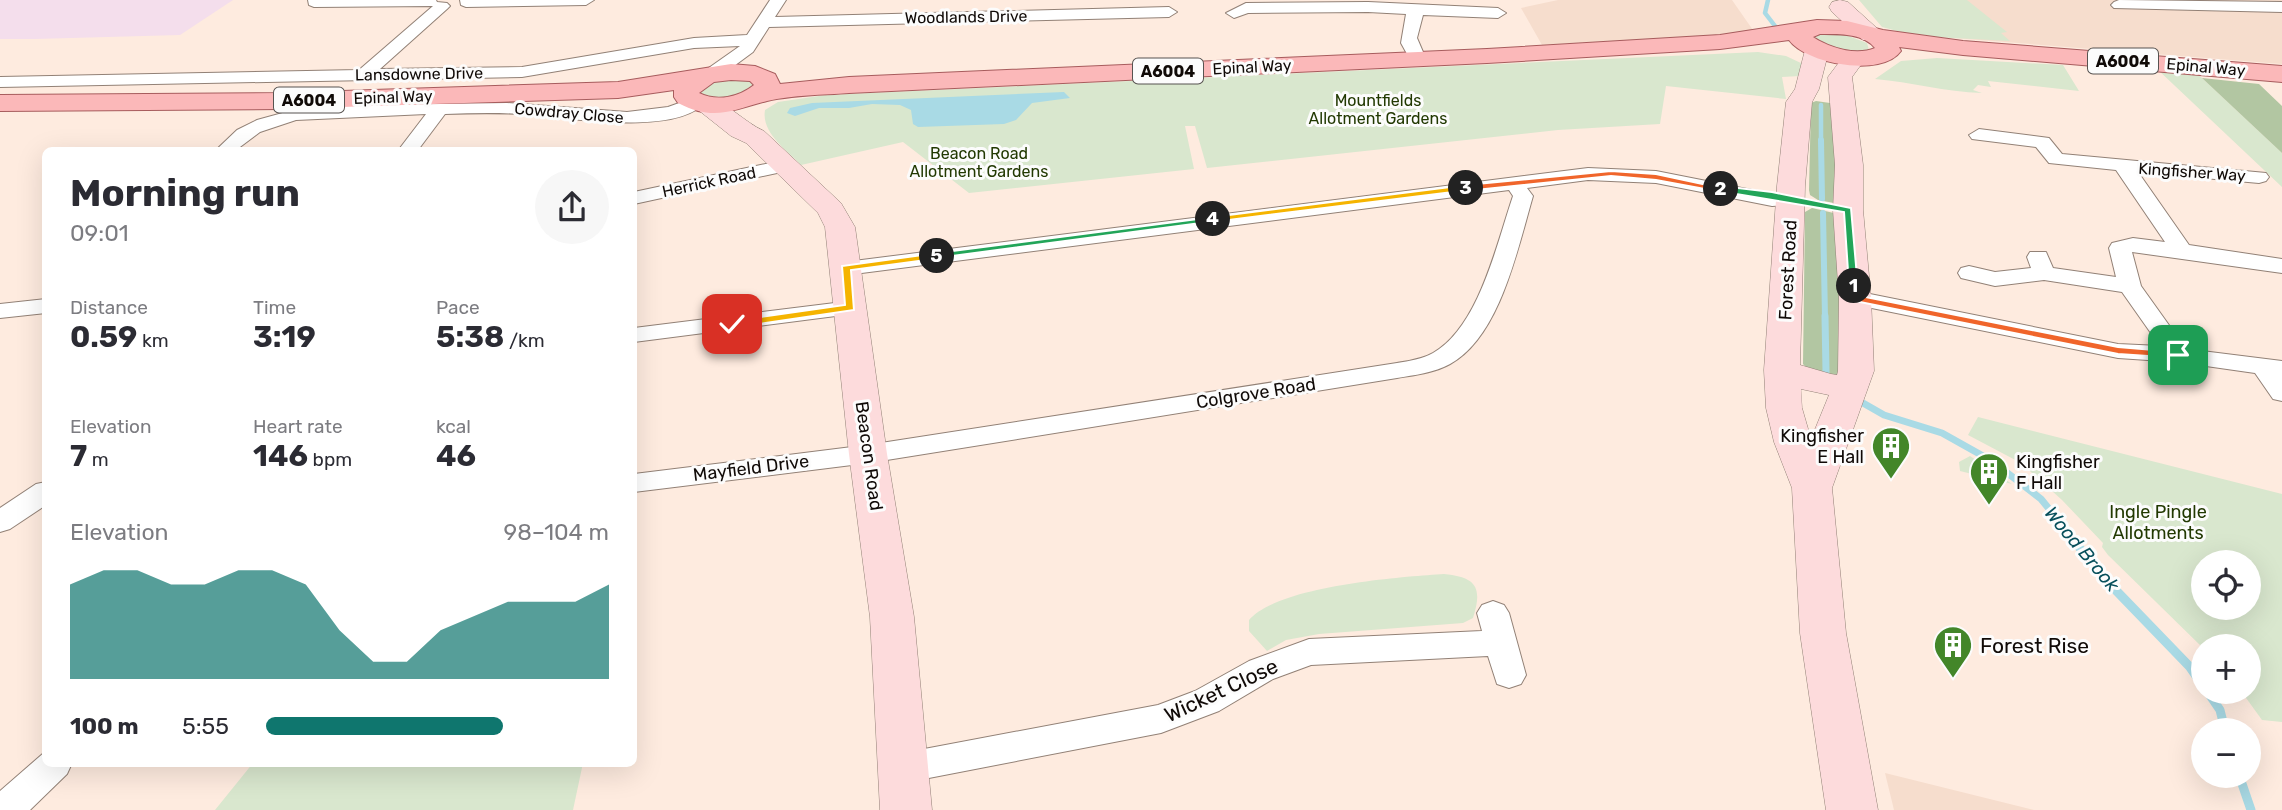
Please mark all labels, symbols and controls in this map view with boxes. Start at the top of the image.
street label: Woodlands Drive [904,6,1028,28]
road number: A6004 [2088,48,2158,74]
street label: Epinal Way [2166,54,2246,80]
street label: Epinal Way [1212,55,1292,79]
road number: A6004 [1133,58,1203,83]
street label: Lansdowne Drive [355,63,483,85]
street label: Epinal Way [353,86,433,108]
road number: A6004 [274,88,344,113]
park label: Mountfields Allotment Gardens [1309,91,1447,128]
street label: Cowdray Close [514,99,624,127]
park label: Beacon Road Allotment Gardens [910,144,1048,181]
street label: Kingfisher Way [2138,159,2247,185]
street label: Herrick Road [660,163,758,201]
text: Morning run [70,170,300,216]
button: share [535,170,609,244]
pin: 3 [1448,170,1484,206]
pin: 2 [1704,172,1738,206]
text: 3 [1459,176,1472,199]
text: 2 [1714,177,1727,200]
pin: 4 [1196,202,1230,236]
text: 4 [1206,207,1219,230]
text: 09:01 [70,219,129,247]
street label: Forest Road [1774,219,1802,321]
pin: 5 [920,238,954,274]
text: 5 [930,244,943,267]
pin: 1 [1836,268,1871,304]
text: 1 [1849,274,1858,297]
pin [702,294,762,354]
text: Distance [70,296,148,319]
text: Time [253,296,296,319]
text: Pace [436,296,480,319]
icon: check [713,305,751,343]
text: 0.59 [70,319,137,355]
text: 3:19 [253,319,316,355]
text: 5:38 [436,319,504,355]
pin [2148,325,2208,385]
text: km [137,329,169,352]
text: /km [504,329,545,352]
icon: arrive [2159,336,2197,374]
street label: Colgrove Road [1195,373,1317,413]
street label: Beacon Road [850,400,888,512]
text: Elevation [70,415,151,438]
text: Heart rate [253,415,343,438]
text: kcal [436,415,471,438]
place label: Kingfisher E Hall [1780,425,1864,468]
building icon: Kingfisher E Hall [1870,425,1912,480]
text: 7 [70,438,87,474]
text: 146 [253,438,308,474]
text: 46 [436,438,476,474]
text: m [87,448,109,471]
text: bpm [308,448,352,471]
street label: Mayfield Drive [692,450,810,486]
building icon: Kingfisher F Hall [1968,451,2010,506]
place label: Kingfisher F Hall [2016,451,2100,494]
park label: Ingle Pingle Allotments [2109,501,2207,544]
water label: Wood Brook [2040,502,2124,596]
text: Elevation [70,518,169,546]
text: 98–104 m [504,518,609,546]
map controls [2191,550,2261,788]
button: locate [2191,550,2261,620]
building icon: Forest Rise [1932,624,1974,679]
place label: Forest Rise [1980,633,2089,658]
button: + [2191,634,2261,704]
street label: Wicket Close [1160,653,1282,727]
text: 100 m [70,712,139,740]
text: 5:55 [182,712,229,740]
button: − [2191,718,2261,788]

